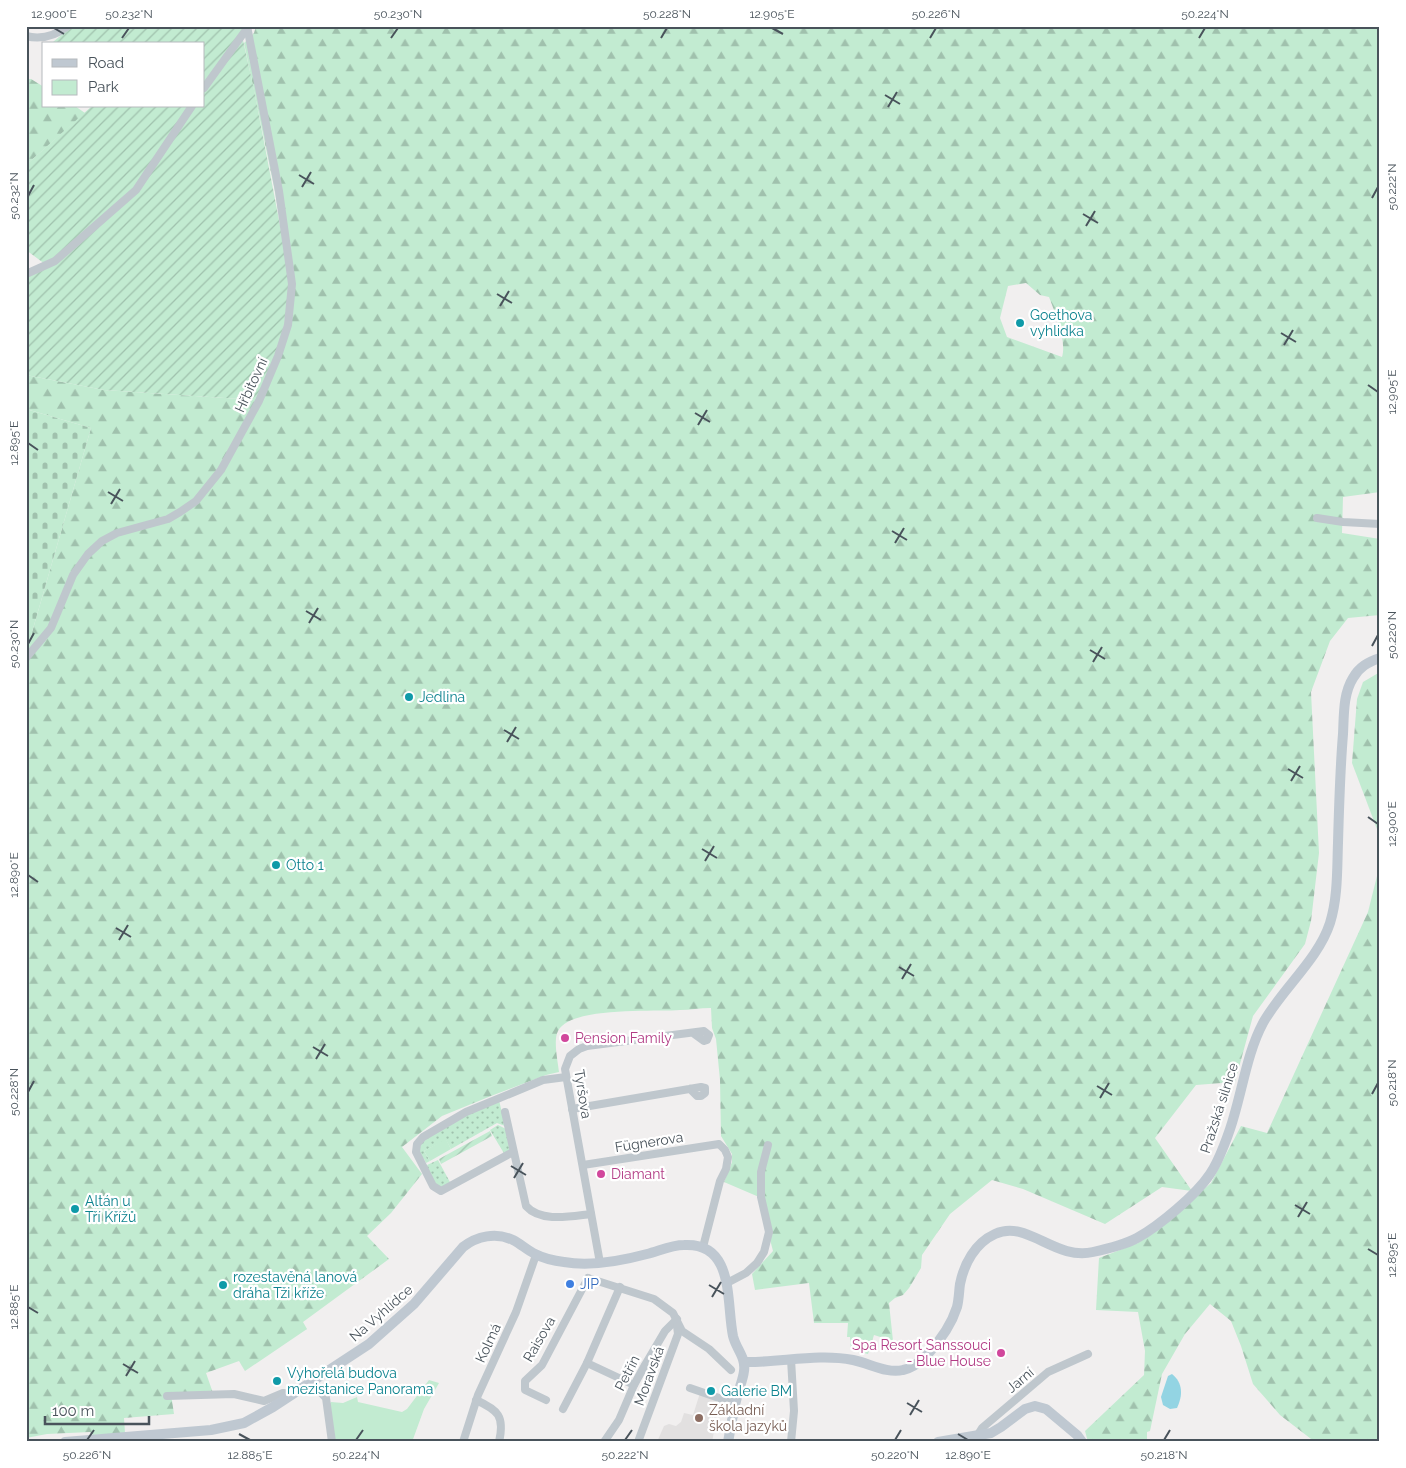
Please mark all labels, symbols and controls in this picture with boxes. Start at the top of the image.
text: 12.900°E [31,7,77,21]
text: 50.232°N [105,7,153,21]
text: 50.230°N [374,7,422,21]
text: 50.228°N [643,7,691,21]
text: 12.905°E [749,7,795,21]
text: 50.226°N [912,7,960,21]
text: 50.224°N [1181,7,1229,21]
legend [42,42,205,108]
text: Road [88,54,124,72]
text: Park [88,78,119,96]
text: 50.222°N [1385,163,1399,211]
text: 50.232°N [7,172,21,220]
place label: Goethova vyhlidka [1030,307,1092,339]
marker: Goethova vyhlidka [1014,317,1026,329]
street label: Hřbitovní [231,354,271,415]
text: 12.905°E [1385,369,1399,415]
text: 12.895°E [7,421,21,465]
text: 50.220°N [1385,611,1399,659]
text: 50.230°N [7,620,21,668]
place label: Jedlina [419,689,465,705]
marker: Jedlina [403,691,415,703]
text: 12.900°E [1385,801,1399,847]
text: 12.890°E [7,852,21,898]
place label: Otto 1 [286,857,324,873]
marker: Otto 1 [270,859,282,871]
place label: Pension Family [575,1030,672,1046]
marker: Pension Family [559,1032,571,1044]
text: 50.218°N [1385,1059,1399,1107]
street label: Pražská silnice [1197,1061,1241,1155]
text: 50.228°N [7,1068,21,1116]
street label: Tyršova [571,1068,595,1120]
street label: Fügnerova [614,1129,684,1155]
place label: Diamant [611,1166,665,1182]
marker: Diamant [595,1168,607,1180]
place label: Altán u Tří Křížů [85,1193,136,1225]
marker: Altán u Tří Křížů [69,1203,81,1215]
text: 12.895°E [1385,1233,1399,1277]
place label: rozestavěná lanová dráha Tži kříže [233,1269,357,1301]
place label: JIP [580,1276,599,1292]
marker: JIP [564,1278,576,1290]
marker: rozestavěná lanová dráha Tži kříže [217,1279,229,1291]
street label: Na Vyhlídce [346,1281,416,1345]
text: 12.885°E [7,1285,21,1329]
street label: Raisova [520,1314,558,1364]
street label: Kolmá [472,1321,504,1365]
place label: Spa Resort Sanssouci - Blue House [852,1337,991,1369]
street label: Moravská [631,1344,667,1408]
marker: Spa Resort Sanssouci - Blue House [995,1347,1007,1359]
street label: Petřín [611,1353,643,1393]
street label: Jarní [1003,1364,1038,1396]
place label: Vyhořelá budova mezistanice Panorama [287,1365,433,1397]
marker: Vyhořelá budova mezistanice Panorama [271,1375,283,1387]
place label: Galerie BM [721,1383,792,1399]
marker: Galerie BM [705,1385,717,1397]
scale bar [45,1393,149,1425]
text: 100 m [52,1402,94,1420]
place label: Základní škola jazyků [709,1402,787,1434]
marker: Základní škola jazyků [693,1412,705,1424]
text: 50.226°N [63,1448,111,1462]
text: 12.885°E [228,1448,272,1462]
text: 50.224°N [332,1448,380,1462]
text: 50.222°N [601,1448,649,1462]
text: 50.220°N [871,1448,919,1462]
text: 12.890°E [945,1448,991,1462]
text: 50.218°N [1140,1448,1188,1462]

